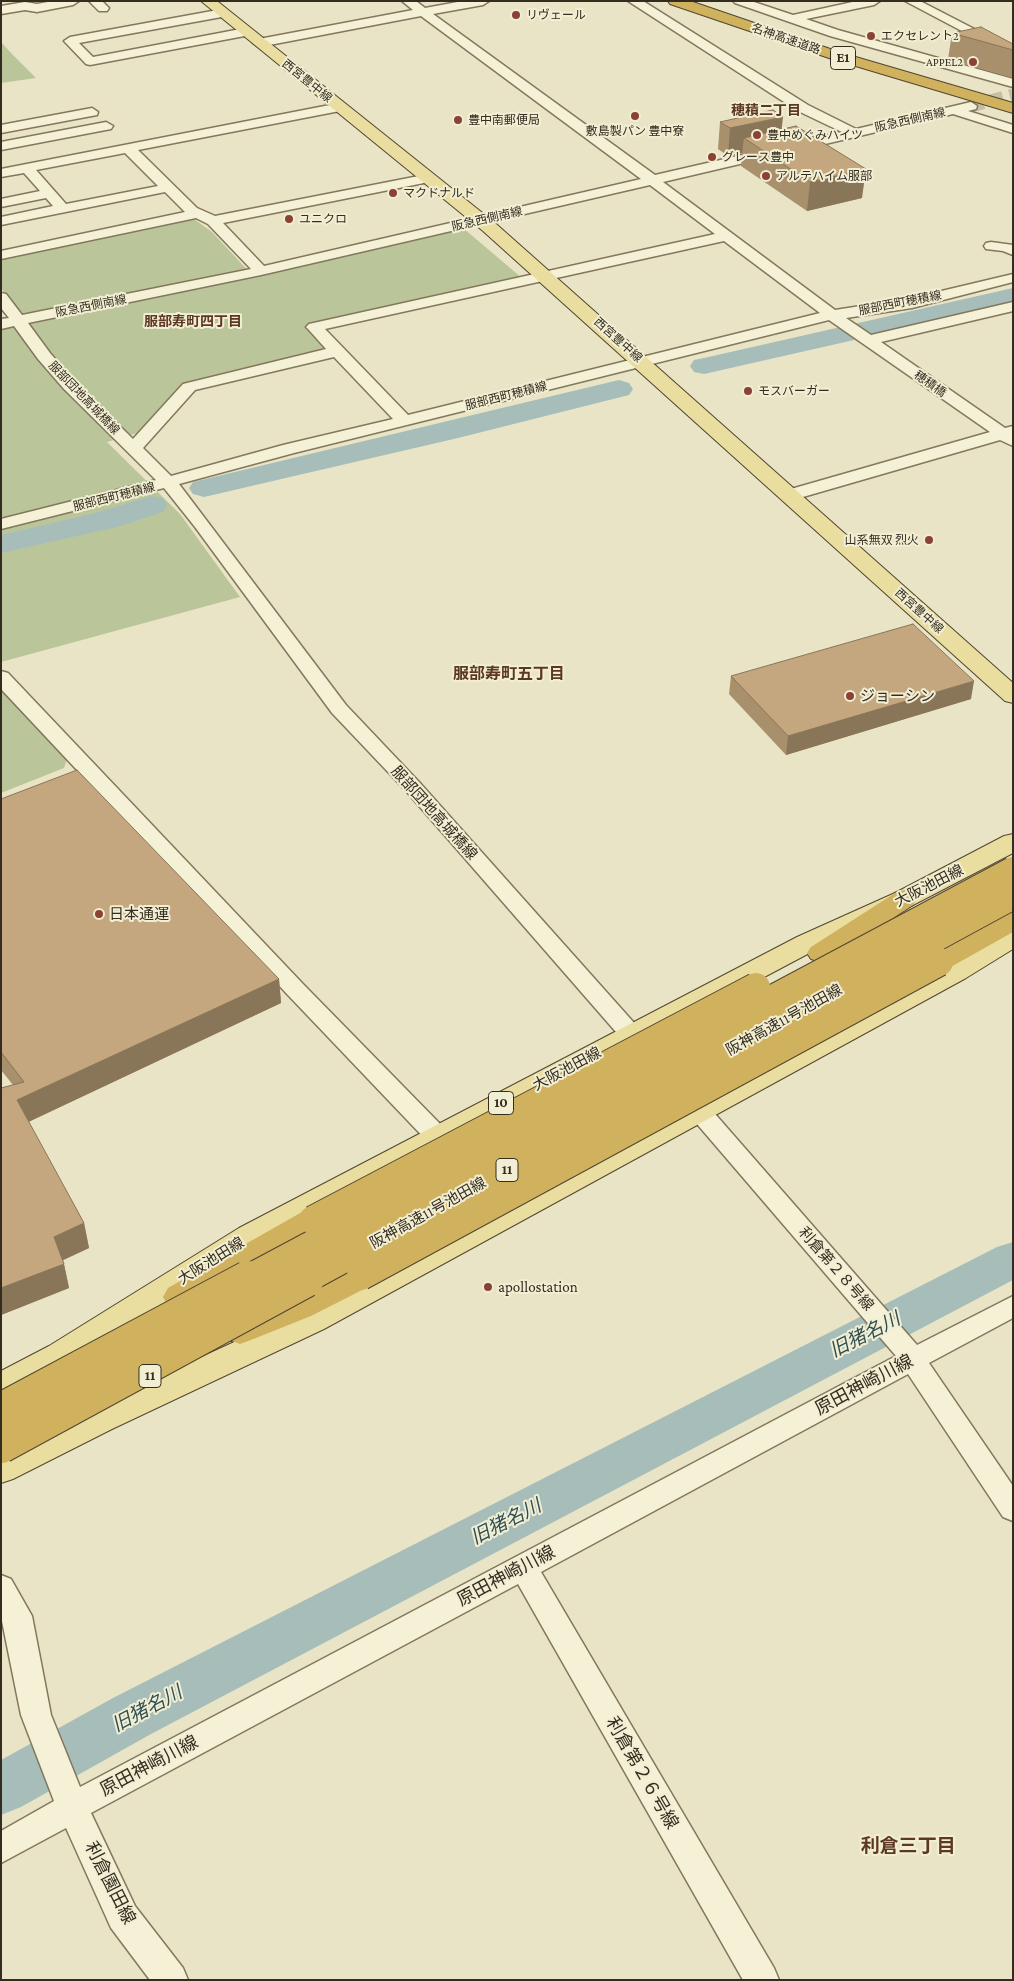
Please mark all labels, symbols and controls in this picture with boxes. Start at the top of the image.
place label: リヴェール [526,8,586,22]
marker: リヴェール [510,9,522,21]
street label: 名神高速道路 [750,20,822,58]
place label: エクセレント2 [881,29,959,43]
marker: エクセレント2 [865,30,877,42]
road number: E1 [830,46,856,70]
place label: APPEL2 [926,55,963,69]
marker: APPEL2 [967,56,979,68]
street label: 西宮豊中線 [279,57,335,105]
district label: 穂積二丁目 [731,103,801,119]
street label: 阪急西側南線 [873,105,947,135]
marker: 敷島製パン 豊中寮 [629,110,641,122]
place label: 豊中南郵便局 [468,113,540,127]
marker: 豊中南郵便局 [452,114,464,126]
place label: 敷島製パン 豊中寮 [586,124,684,138]
place label: 豊中めぐみハイツ [767,128,863,142]
marker: 豊中めぐみハイツ [751,129,763,141]
place label: グレース豊中 [722,150,794,164]
marker: グレース豊中 [706,151,718,163]
place label: アルテハイム服部 [776,169,872,183]
marker: アルテハイム服部 [760,170,772,182]
place label: マクドナルド [403,186,475,200]
marker: マクドナルド [387,187,399,199]
street label: 阪急西側南線 [450,204,524,234]
place label: ユニクロ [299,212,347,226]
marker: ユニクロ [283,213,295,225]
street label: 服部西町穂積線 [857,288,943,318]
street label: 阪急西側南線 [54,292,128,320]
district label: 服部寿町四丁目 [144,314,242,330]
street label: 西宮豊中線 [591,315,645,365]
street label: 服部団地高城橋線 [45,358,123,438]
street label: 穂積橋 [911,368,949,400]
street label: 服部西町穂積線 [464,379,548,413]
place label: モスバーガー [758,384,830,398]
marker: モスバーガー [742,385,754,397]
street label: 服部西町穂積線 [72,480,156,514]
place label: 山系無双 烈火 [845,533,919,547]
marker: 山系無双 烈火 [923,534,935,546]
street label: 西宮豊中線 [892,586,946,636]
district label: 服部寿町五丁目 [453,664,565,684]
place label: ジョーシン [860,687,935,705]
marker: ジョーシン [844,690,856,702]
street label: 服部団地高城橋線 [387,762,481,864]
street label: 大阪池田線 [892,861,966,911]
place label: 日本通運 [109,905,169,923]
marker: 日本通運 [93,908,105,920]
street label: 阪神高速11号池田線 [723,981,845,1059]
street label: 大阪池田線 [530,1043,604,1095]
road number: 10 [488,1092,514,1114]
road number: 11 [496,1158,518,1182]
street label: 阪神高速11号池田線 [367,1174,489,1252]
street label: 利倉第２８号線 [795,1223,877,1315]
street label: 大阪池田線 [174,1233,248,1289]
place label: apollostation [498,1278,578,1296]
marker: apollostation [482,1281,494,1293]
water label: 旧猪名川 [826,1308,904,1362]
street label: 原田神崎川線 [811,1350,917,1420]
road number: 11 [139,1364,161,1388]
water label: 旧猪名川 [467,1495,545,1549]
street label: 原田神崎川線 [453,1541,559,1611]
water label: 旧猪名川 [108,1681,186,1737]
street label: 利倉第２６号線 [601,1713,683,1833]
street label: 原田神崎川線 [96,1731,202,1801]
district label: 利倉三丁目 [861,1835,955,1857]
street label: 利倉園田線 [80,1838,140,1928]

